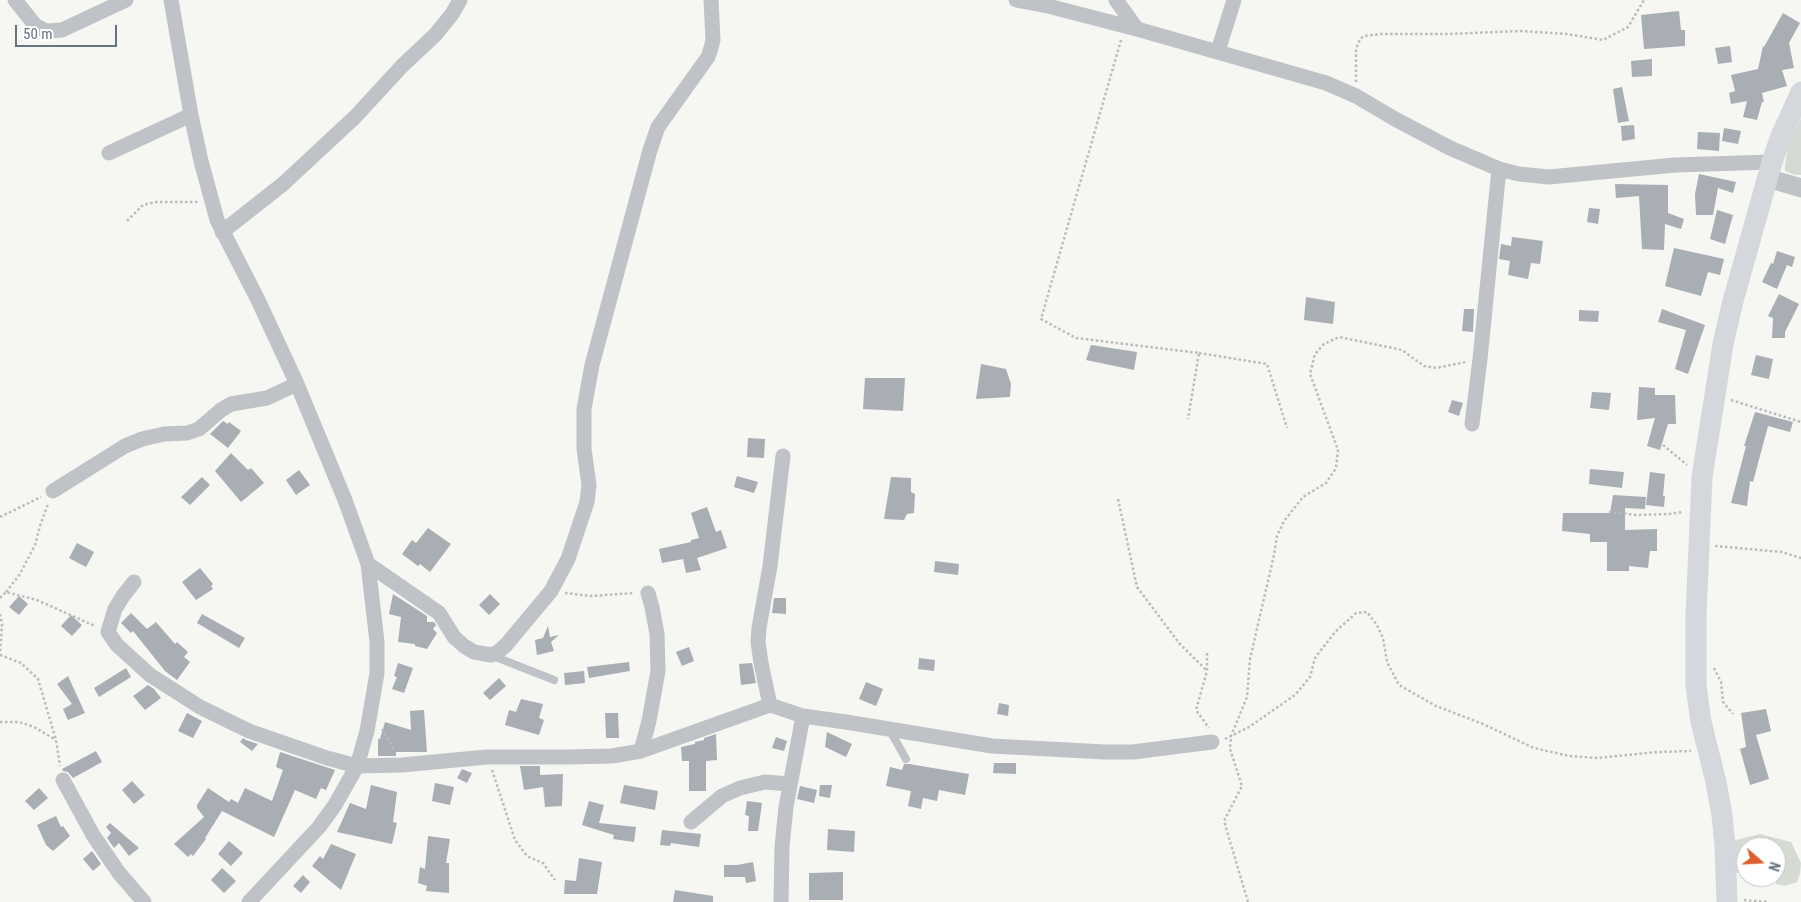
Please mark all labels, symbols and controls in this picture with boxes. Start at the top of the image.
scale bar [18,15,120,47]
text: 50 m [23,25,53,43]
north arrow [1736,837,1786,887]
text: N [1765,860,1783,873]

